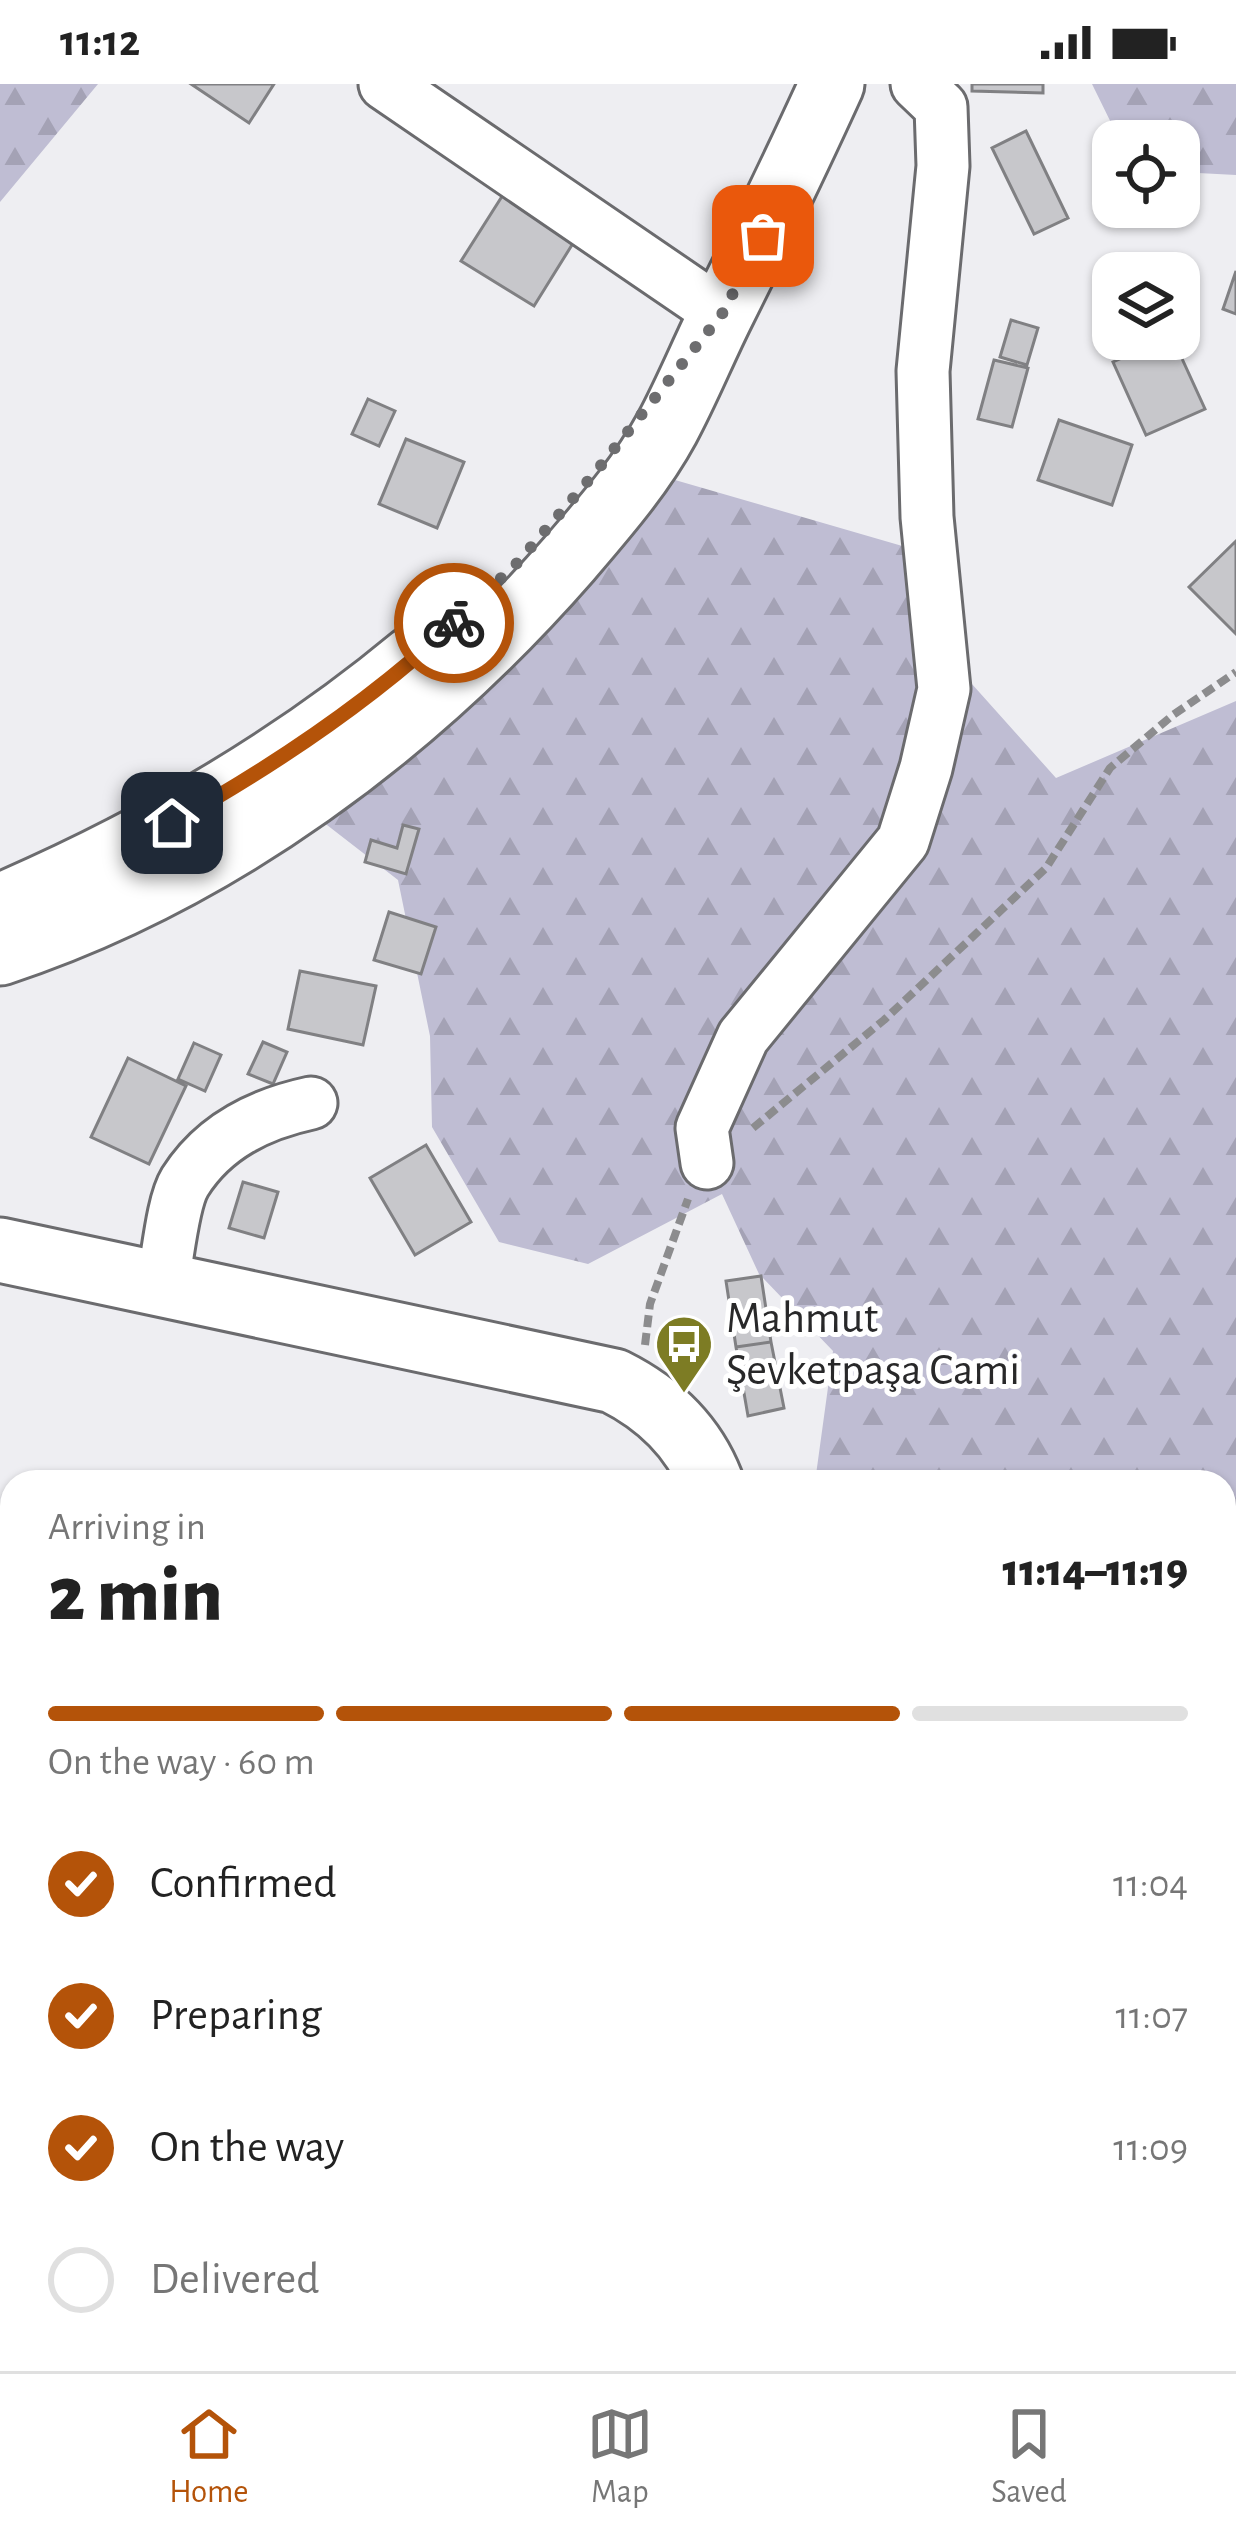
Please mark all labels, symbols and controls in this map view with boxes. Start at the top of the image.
text: 11:12 [60,19,140,64]
map controls [1092,120,1200,360]
button: locate [1092,120,1200,228]
pin [712,185,814,287]
icon: bag [730,203,796,269]
button: layers [1092,252,1200,360]
courier [394,563,514,683]
icon: bike [421,590,487,656]
pin [121,772,223,874]
icon: home [139,790,205,856]
place label: Mahmut Şevketpaşa Cami [726,1296,1020,1393]
bus stop icon: Mahmut Şevketpaşa Cami [653,1313,715,1395]
text: Arriving in [48,1508,206,1547]
text: 11:14–11:19 [1003,1549,1188,1594]
text: 2 min [48,1557,223,1635]
text: On the way · 60 m [48,1743,315,1782]
icon: check [48,1851,114,1917]
text: Confirmed [150,1861,336,1906]
text: 11:04 [1113,1865,1188,1904]
icon: check [48,1983,114,2049]
text: Preparing [150,1993,322,2038]
text: 11:07 [1115,1997,1188,2036]
icon: check [48,2115,114,2181]
text: On the way [150,2125,344,2170]
text: 11:09 [1113,2129,1188,2168]
text: Delivered [150,2257,319,2302]
tab: Home [169,2401,249,2513]
tab: Map [587,2401,653,2513]
tab: Saved [991,2401,1067,2513]

